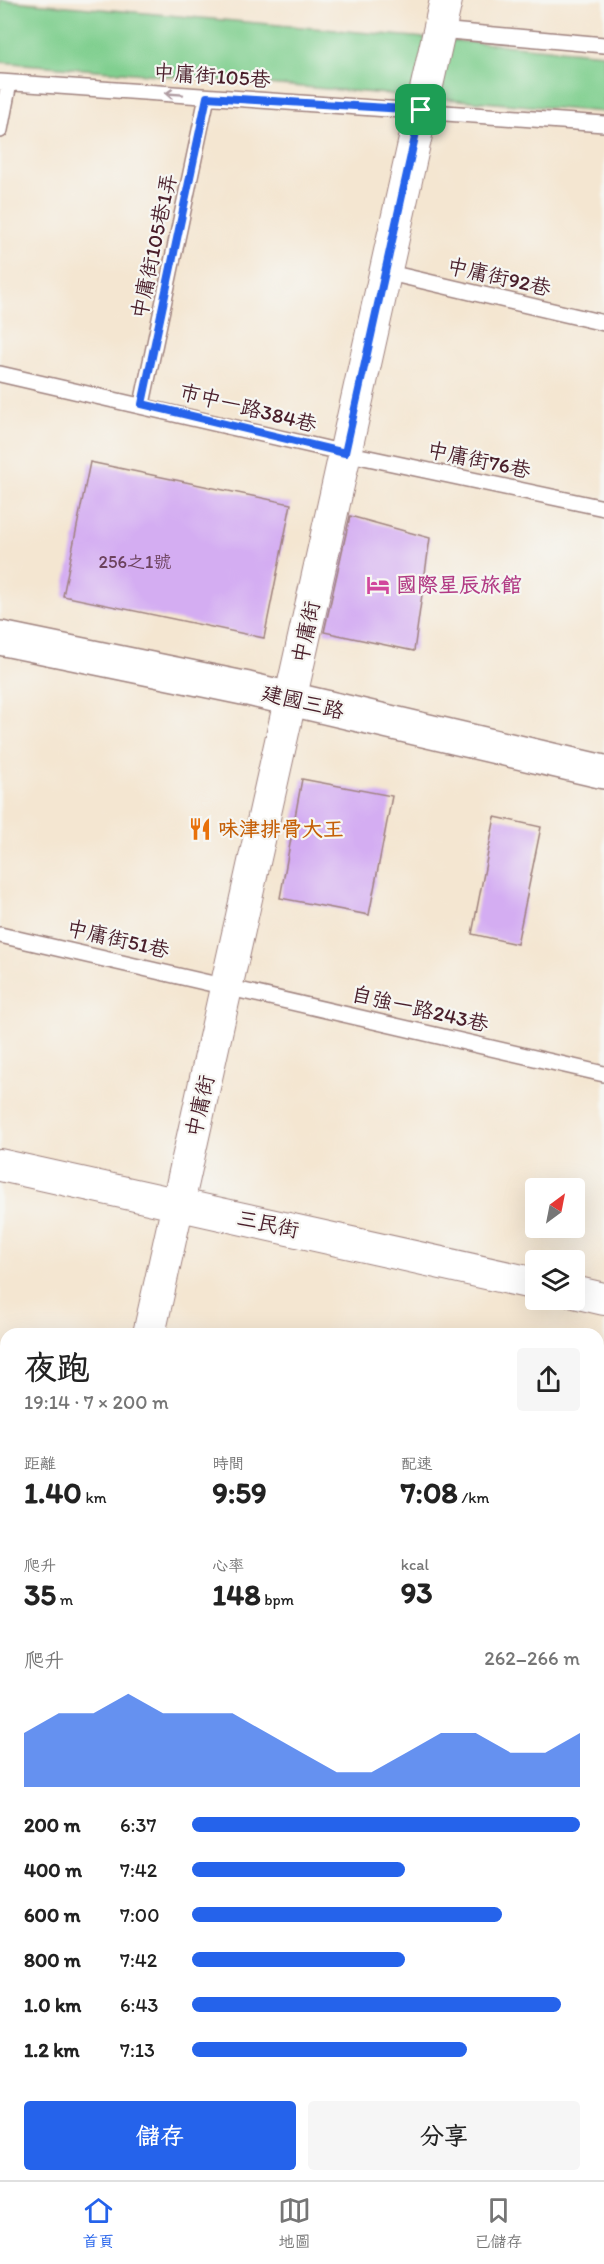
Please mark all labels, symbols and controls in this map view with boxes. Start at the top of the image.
street label: 中庸街105巷 [152,59,272,92]
pin [395,84,446,135]
one-way arrow [165,89,185,100]
icon: arrive [404,93,437,126]
street label: 中庸街105巷1弄 [126,171,181,321]
street label: 中庸街92巷 [445,252,554,301]
street label: 市中一路384巷 [177,378,319,437]
street label: 中庸街76巷 [425,436,533,483]
house number: 256之1號 [99,551,171,573]
hotel icon: 國際星辰旅館 [365,572,391,598]
place label: 國際星辰旅館 [396,572,522,597]
street label: 中庸街 [287,598,324,665]
street label: 建國三路 [259,679,347,724]
restaurant icon: 味津排骨大王 [187,816,213,842]
place label: 味津排骨大王 [218,816,344,841]
street label: 中庸街51巷 [64,915,172,962]
street label: 自強一路243巷 [349,981,491,1036]
street label: 中庸街 [180,1072,219,1139]
north arrow [525,1178,585,1238]
map controls [525,1178,585,1310]
street label: 三民街 [235,1205,302,1242]
button: layers [525,1250,585,1310]
text: 夜跑 [24,1348,90,1387]
button: share [517,1348,580,1411]
text: 19:14 · 7 × 200 m [24,1390,169,1414]
text: 距離 [24,1454,56,1473]
text: 時間 [212,1454,244,1473]
text: 配速 [401,1454,433,1473]
text: 1.40 [24,1474,82,1511]
text: 9:59 [212,1474,267,1511]
text: 7:08 [401,1474,458,1511]
text: km [82,1488,107,1507]
text: /km [458,1488,489,1507]
text: kcal [401,1555,429,1574]
text: 爬升 [24,1556,56,1575]
text: 心率 [212,1556,244,1575]
text: 93 [401,1574,433,1611]
text: 35 [24,1576,56,1613]
text: 148 [212,1576,261,1613]
text: m [56,1590,73,1609]
text: bpm [261,1590,294,1609]
text: 262–266 m [484,1646,580,1670]
text: 爬升 [24,1648,64,1672]
text: 200 m [24,1813,80,1837]
text: 6:37 [120,1813,156,1837]
text: 400 m [24,1858,82,1882]
text: 7:42 [120,1858,157,1882]
text: 600 m [24,1903,81,1927]
text: 7:00 [120,1903,159,1927]
text: 800 m [24,1948,81,1972]
text: 7:42 [120,1948,157,1972]
text: 1.0 km [24,1993,81,2017]
text: 6:43 [120,1993,158,2017]
text: 1.2 km [24,2038,80,2062]
text: 7:13 [120,2038,155,2062]
button: 儲存 [24,2101,296,2170]
button: 分享 [308,2101,580,2170]
tab: 首頁 [82,2194,115,2252]
tab: 地圖 [278,2194,311,2252]
tab: 已儲存 [474,2194,522,2252]

